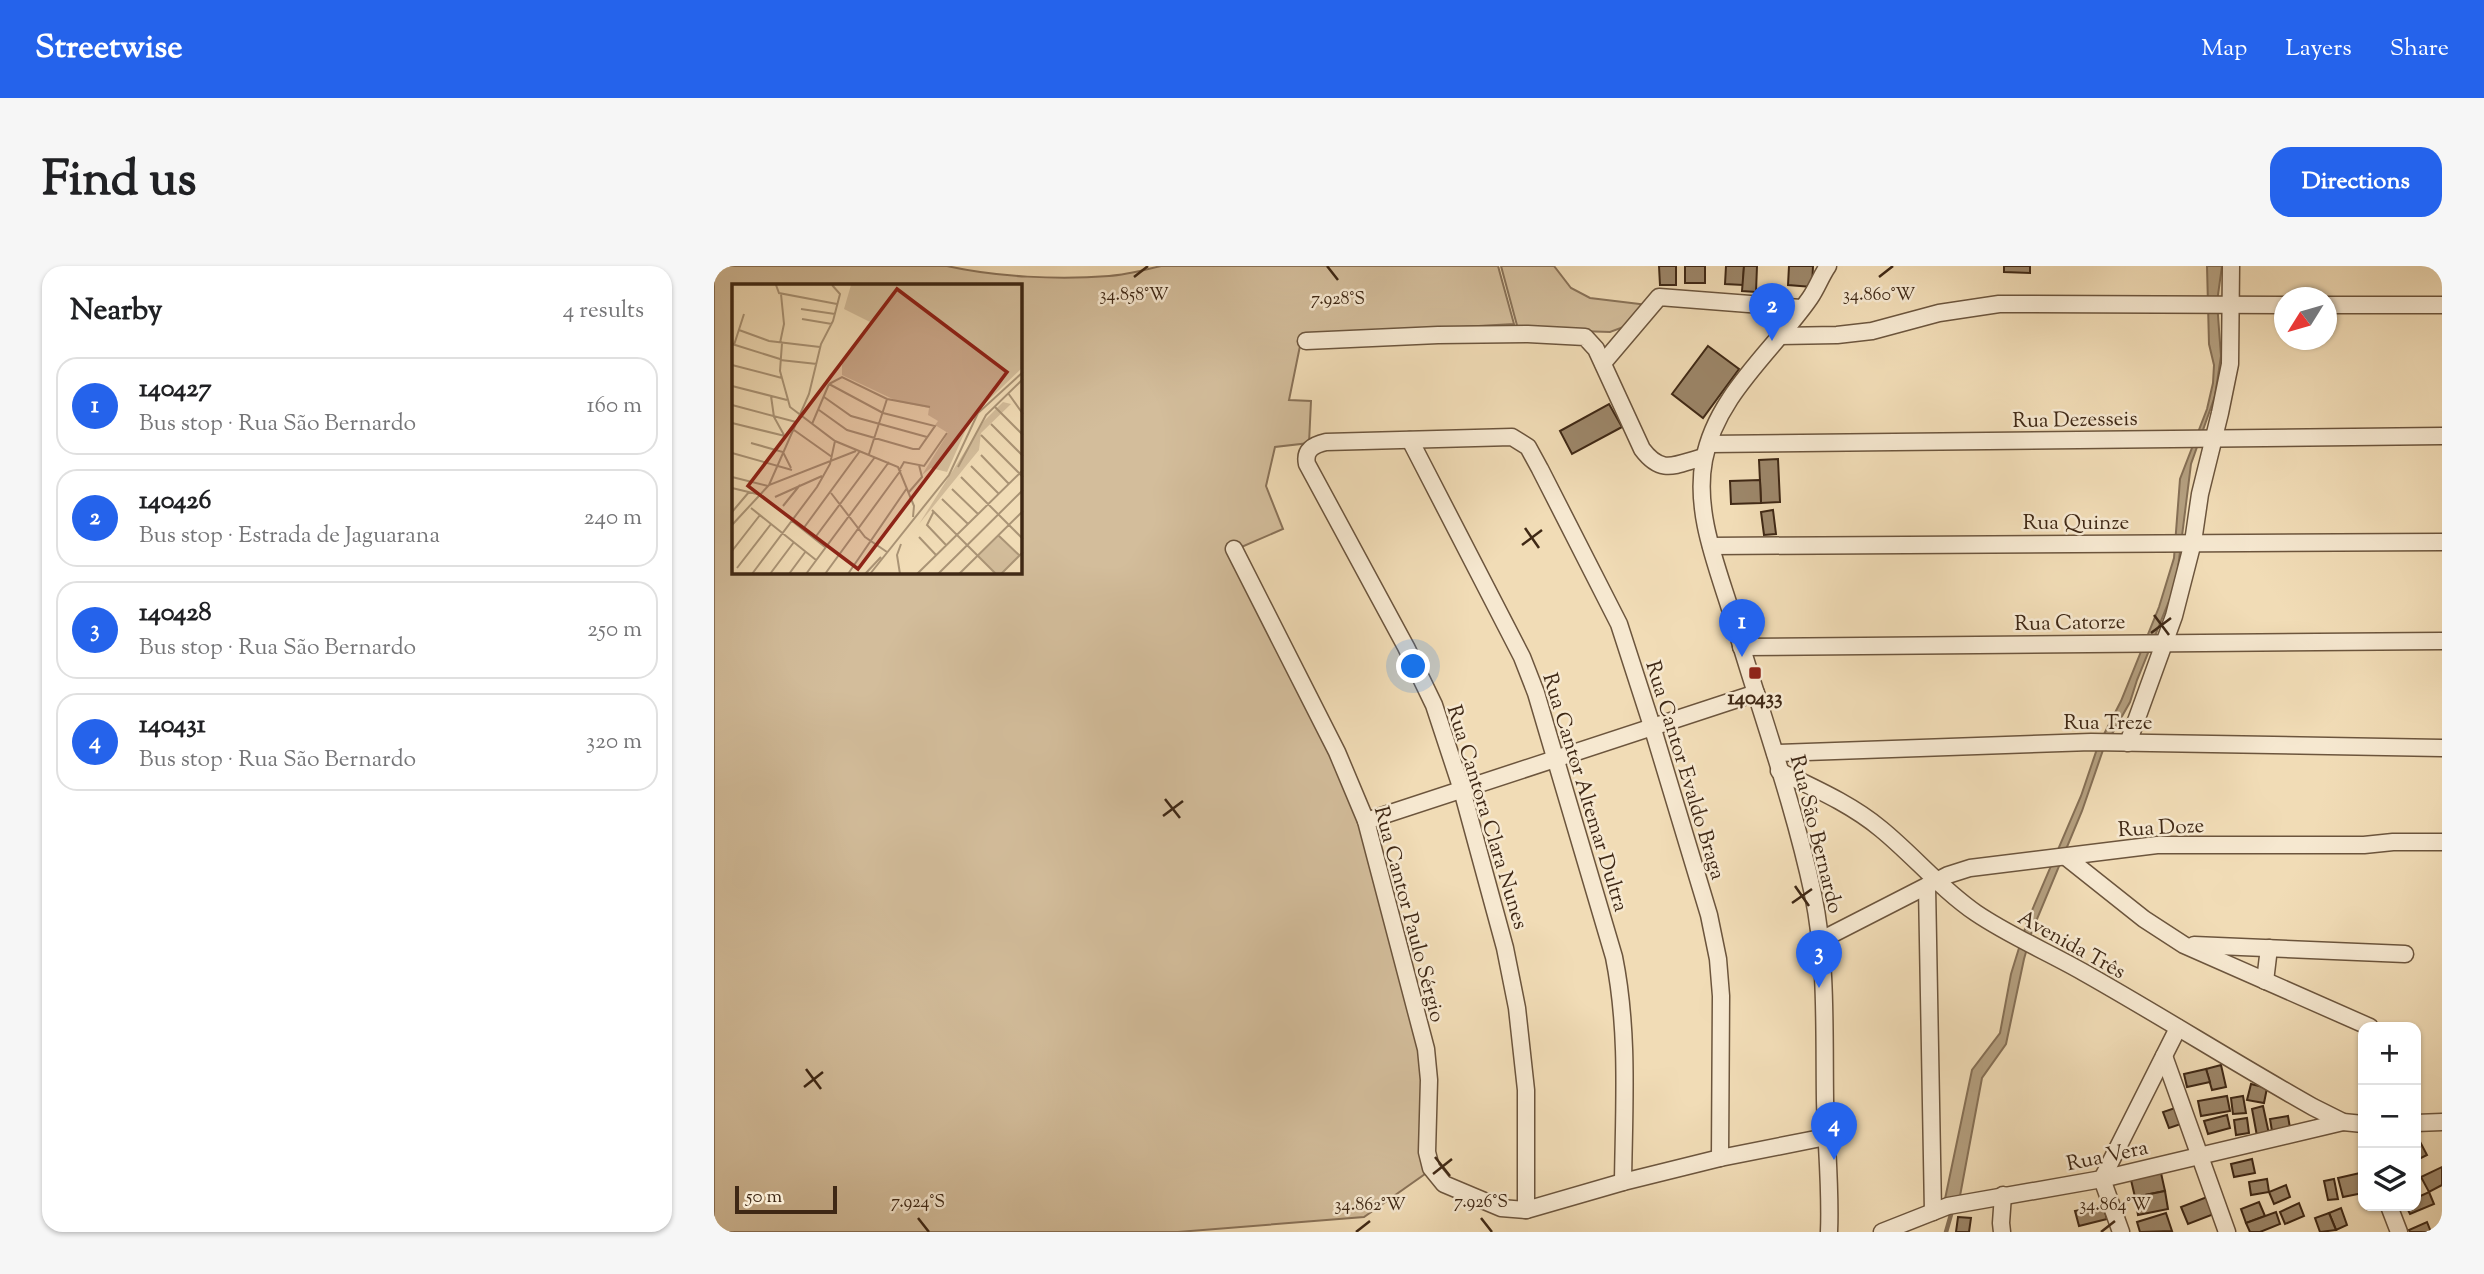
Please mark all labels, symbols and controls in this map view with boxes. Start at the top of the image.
text: Streetwise [35,25,183,73]
text: Map [2201,32,2247,66]
text: Layers [2285,32,2352,66]
text: Share [2390,32,2449,66]
text: Find us [42,147,196,217]
button: Directions [2270,147,2442,217]
text: 34.858°W [1099,283,1169,309]
pin: 2 [1749,283,1795,341]
text: 34.860°W [1843,283,1915,309]
inset map [732,284,1022,574]
text: 7.928°S [1311,287,1365,313]
north arrow [2274,287,2337,350]
text: Nearby [70,290,162,333]
text: 4 results [563,295,644,328]
text: 140427 [139,371,212,408]
text: 1 [91,390,99,423]
text: 160 m [587,390,642,423]
street label: Rua Dezesseis [2012,405,2138,437]
text: Bus stop · Rua São Bernardo [139,408,416,441]
text: 140426 [139,483,211,520]
text: 2 [90,502,100,535]
text: 240 m [584,502,642,535]
street label: Rua Quinze [2023,509,2129,539]
text: Bus stop · Estrada de Jaguarana [139,520,440,553]
text: 140428 [139,595,211,632]
pin: 1 [1719,599,1765,657]
street label: Rua Catorze [2014,608,2126,640]
text: 3 [90,614,100,647]
text: 250 m [587,614,642,647]
text: Bus stop · Rua São Bernardo [139,632,416,665]
your location [1396,649,1430,683]
street label: Rua Cantor Evaldo Braga [1637,658,1732,884]
marker: 140433 [1747,665,1763,681]
street label: Rua Cantor Altemar Dultra [1533,670,1635,916]
place label: 140433 [1727,684,1783,714]
street label: Rua Cantora Clara Nunes [1438,702,1535,933]
text: 140431 [139,707,206,744]
street label: Rua Treze [2063,709,2153,739]
text: 4 [89,726,101,759]
text: 320 m [586,726,642,759]
text: Bus stop · Rua São Bernardo [139,744,416,777]
street label: Rua São Bernardo [1781,752,1849,917]
street label: Rua Cantor Paulo Sérgio [1365,803,1451,1026]
street label: Rua Doze [2117,812,2205,846]
street label: Avenida Três [2012,904,2130,988]
pin: 3 [1796,930,1842,988]
map controls [2358,1022,2421,1211]
button: + [2358,1022,2421,1085]
button: − [2358,1085,2421,1148]
pin: 4 [1811,1102,1857,1160]
street label: Rua Vera [2064,1134,2151,1180]
button: layers [2358,1148,2421,1211]
scale bar [735,1183,836,1215]
text: 50 m [746,1184,782,1211]
text: 7.924°S [891,1190,945,1216]
text: 7.926°S [1454,1190,1508,1216]
text: 34.862°W [1334,1193,1406,1219]
text: 34.864°W [2079,1193,2151,1219]

